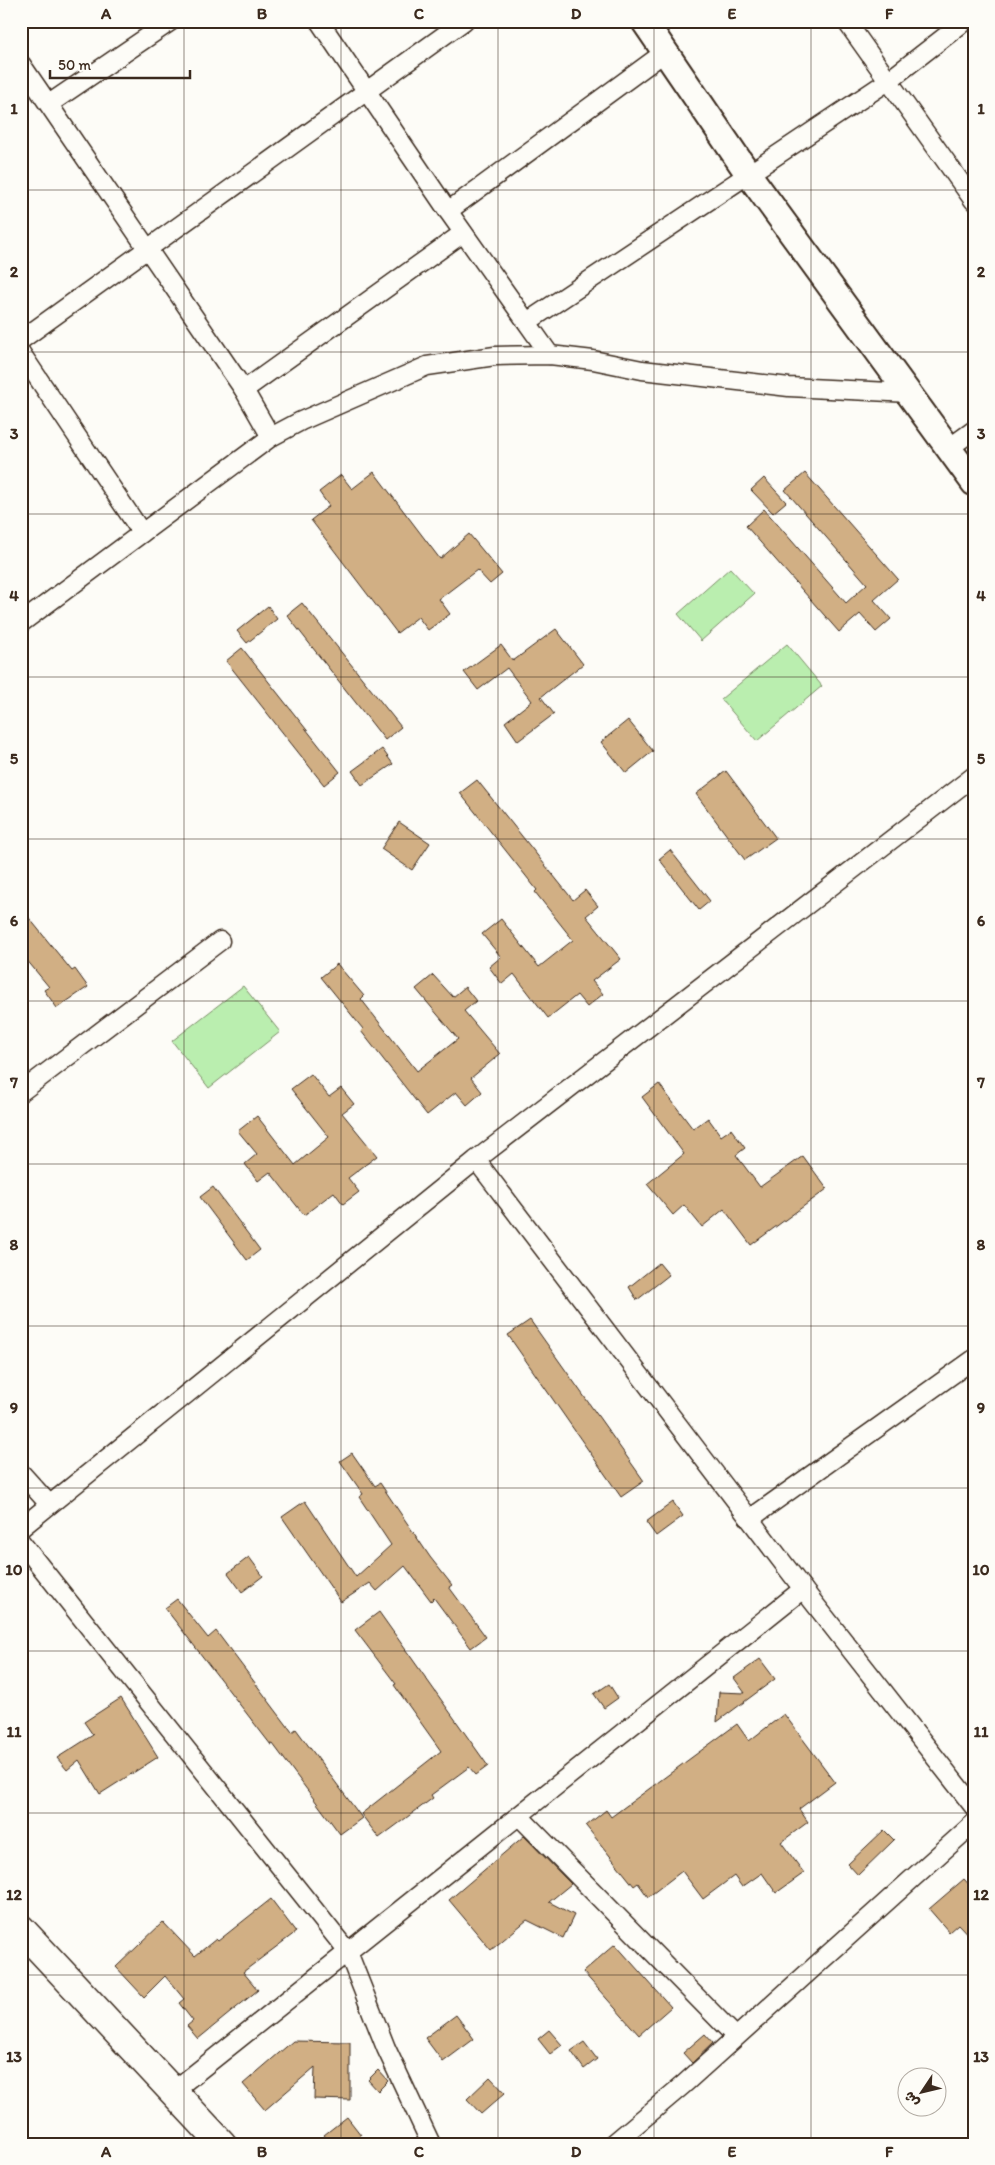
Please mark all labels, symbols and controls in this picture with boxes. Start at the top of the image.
text: A [100,4,112,23]
text: B [257,4,268,23]
text: C [414,4,425,23]
text: D [571,4,582,23]
text: E [728,4,737,23]
text: F [885,4,894,23]
scale bar [50,48,190,80]
text: 50 m [58,56,91,74]
text: 1 [10,99,18,118]
text: 1 [977,99,985,118]
text: 2 [10,262,19,281]
text: 2 [977,262,986,281]
text: 3 [10,424,19,443]
text: 3 [977,424,986,443]
text: 4 [9,586,19,605]
text: 4 [976,586,986,605]
text: 5 [10,749,19,768]
text: 5 [977,749,986,768]
text: 6 [10,911,19,930]
text: 6 [977,911,986,930]
text: 7 [9,1073,18,1092]
text: 7 [976,1073,985,1092]
text: 8 [10,1235,19,1254]
text: 8 [977,1235,986,1254]
text: 9 [10,1398,18,1417]
text: 9 [977,1398,985,1417]
text: 10 [5,1560,23,1579]
text: 10 [972,1560,990,1579]
text: 11 [7,1722,22,1741]
text: 11 [974,1722,989,1741]
text: 12 [6,1885,23,1904]
text: 12 [973,1885,990,1904]
text: 13 [6,2047,22,2066]
text: 13 [973,2047,989,2066]
north arrow [898,2068,948,2118]
text: ش [900,2088,923,2110]
text: A [100,2142,112,2161]
text: B [257,2142,268,2161]
text: C [414,2142,425,2161]
text: D [571,2142,582,2161]
text: E [728,2142,737,2161]
text: F [885,2142,894,2161]

